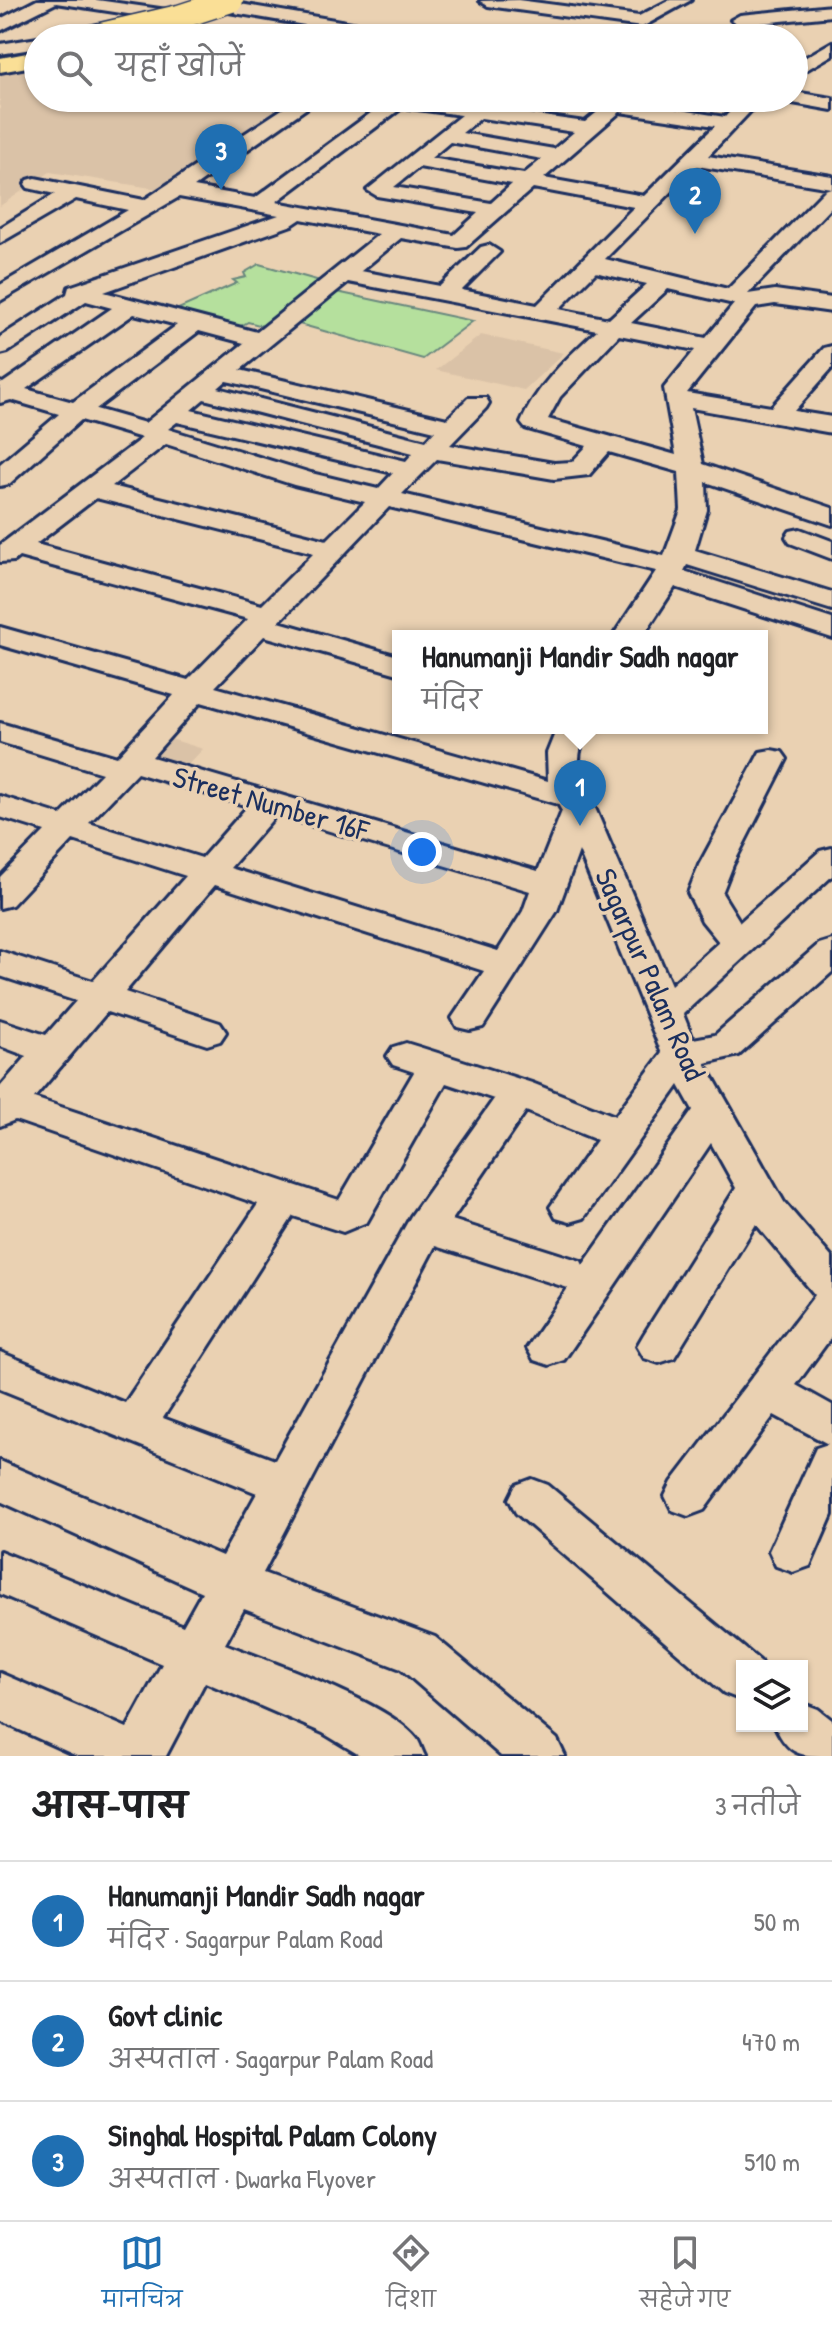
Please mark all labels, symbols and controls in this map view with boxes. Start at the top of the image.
search box [24,24,808,112]
text: यहाँ खोजें [116,45,244,85]
icon: search [52,46,96,90]
pin: 3 [195,124,247,190]
pin: 2 [669,168,721,234]
popup [392,630,768,734]
text: Hanumanji Mandir Sadh nagar [422,636,738,676]
text: मंदिर [422,682,482,717]
street label: Street Number 16F [168,756,374,850]
pin: 1 [554,760,606,826]
your location [402,832,442,872]
street label: Sagarpur Palam Road [586,862,716,1086]
map controls [736,1660,808,1732]
button: layers [736,1660,808,1732]
text: आस-पास [32,1782,187,1828]
text: 3 नतीजे [715,1788,800,1823]
text: Hanumanji Mandir Sadh nagar [108,1875,425,1915]
text: 1 [53,1904,63,1939]
text: 50 m [754,1904,800,1939]
text: मंदिर · Sagarpur Palam Road [108,1921,383,1956]
text: Govt clinic [108,1995,222,2035]
text: 2 [52,2024,64,2059]
text: 470 m [742,2024,800,2059]
text: अस्पताल · Sagarpur Palam Road [108,2041,433,2076]
text: Singhal Hospital Palam Colony [108,2115,437,2155]
text: 3 [52,2144,64,2179]
text: 510 m [744,2144,800,2179]
text: अस्पताल · Dwarka Flyover [108,2161,376,2196]
tab: मानचित्र [102,2231,182,2324]
tab: दिशा [386,2231,436,2324]
tab: सहेजे गए [639,2231,730,2324]

